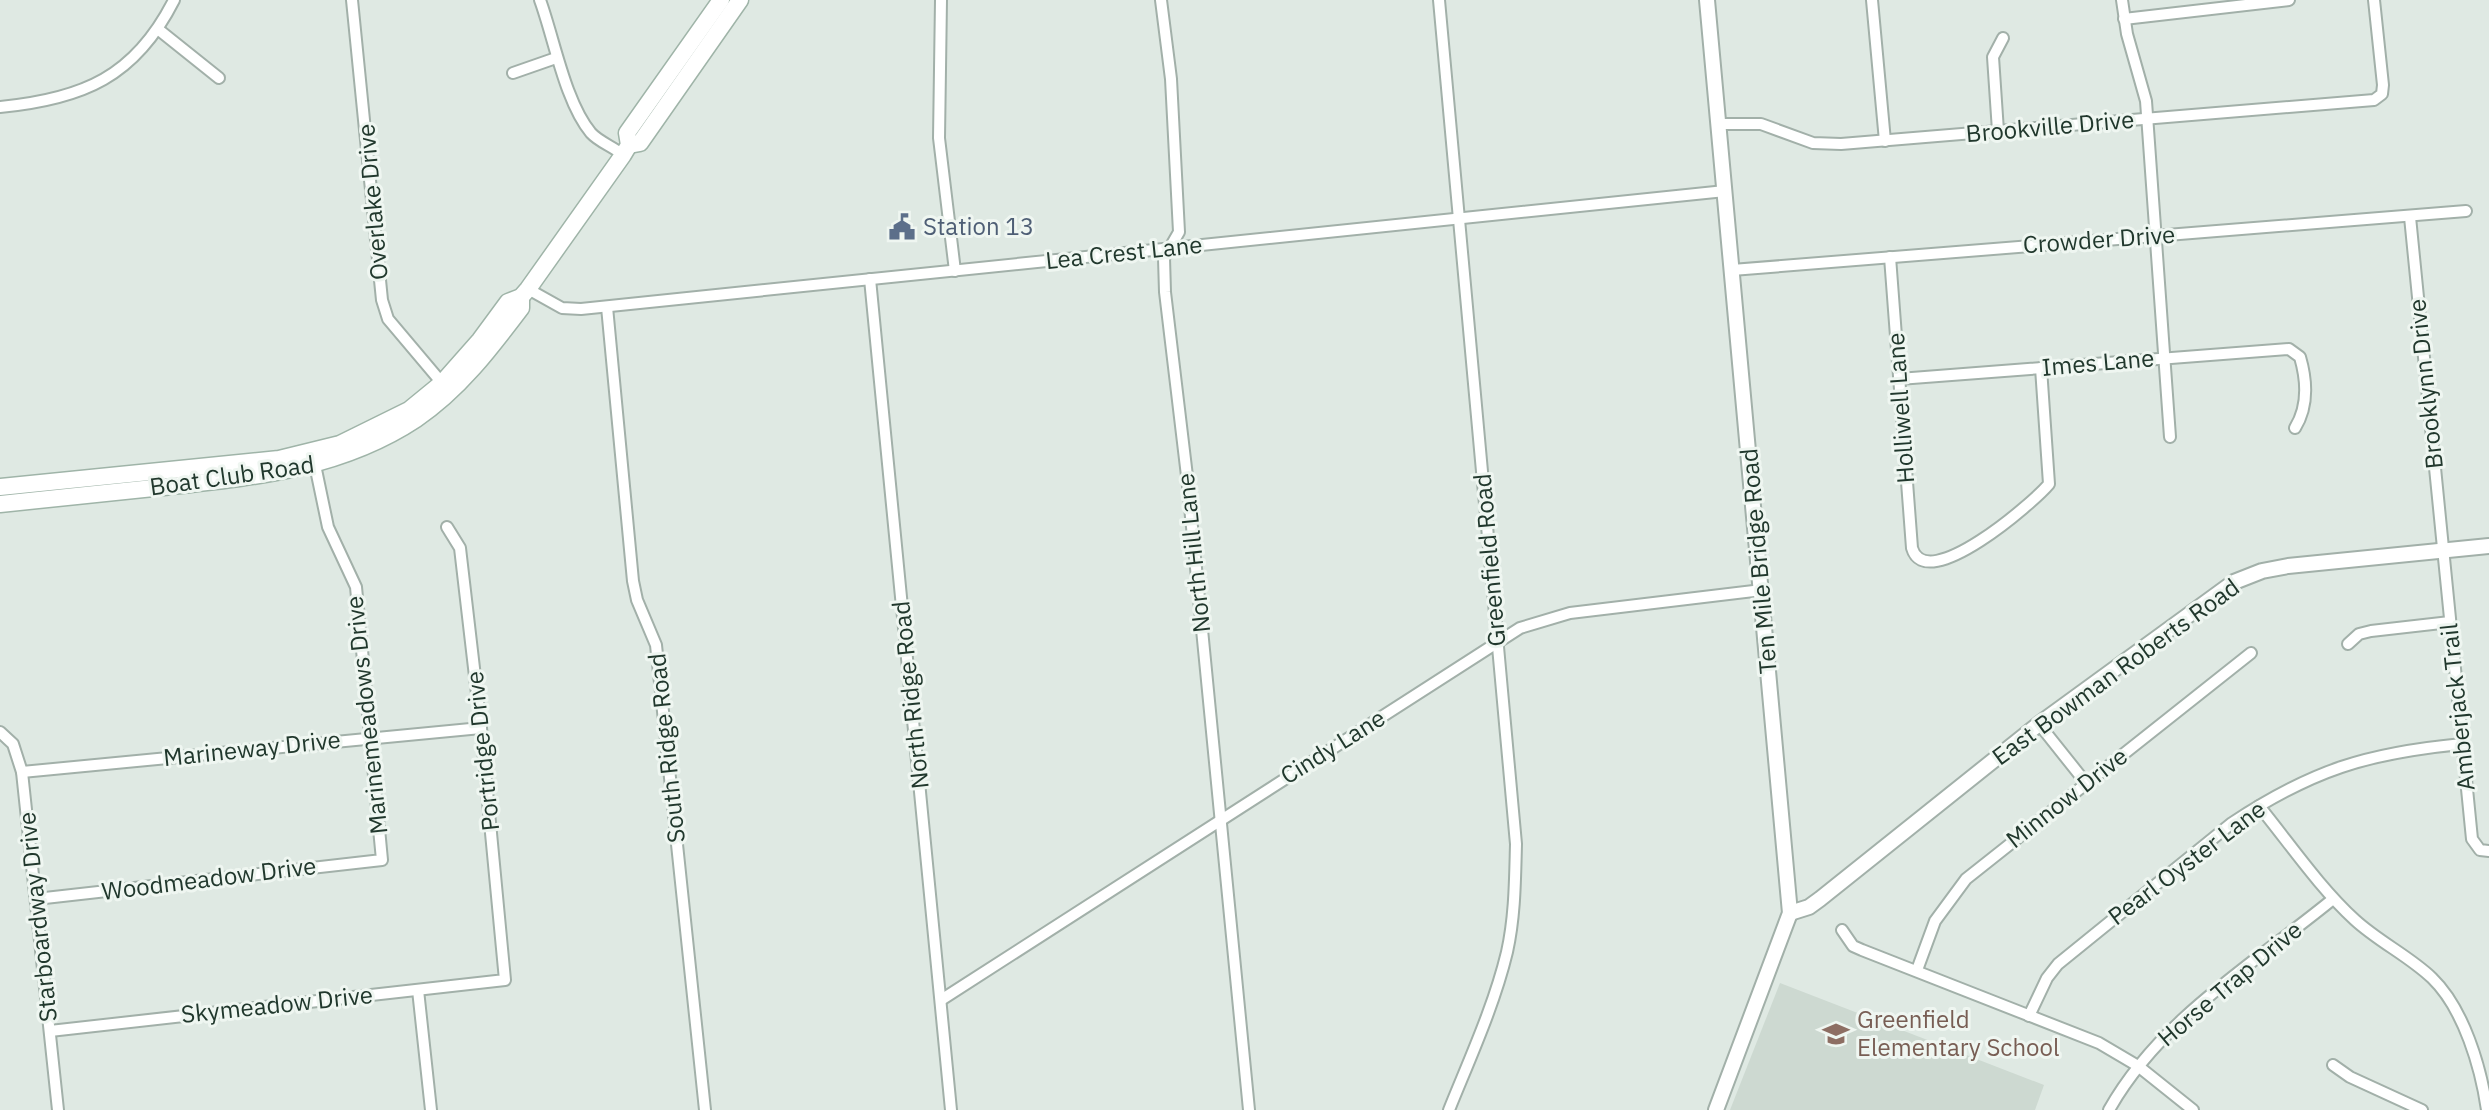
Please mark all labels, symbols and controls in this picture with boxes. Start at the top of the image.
street label: Brookville Drive [1964,103,2135,149]
street label: Overlake Drive [349,123,395,282]
place label: Station 13 [923,210,1034,242]
public building icon: Station 13 [887,212,917,242]
street label: Crowder Drive [2022,218,2176,260]
street label: Lea Crest Lane [1044,228,1204,276]
street label: Brooklynn Drive [2400,298,2450,471]
street label: Holliwell Lane [1879,332,1921,485]
street label: Imes Lane [2040,341,2155,383]
street label: Ten Mile Bridge Road [1732,447,1784,675]
street label: Boat Club Road [148,448,316,502]
street label: North Hill Lane [1169,472,1217,634]
street label: Greenfield Road [1466,472,1513,648]
street label: East Bowman Roberts Road [1985,571,2245,772]
street label: Marinemeadows Drive [338,594,394,836]
street label: North Ridge Road [884,600,936,791]
street label: Amberjack Trail [2432,622,2482,792]
street label: South Ridge Road [640,652,692,845]
street label: Portridge Drive [458,670,506,833]
street label: Cindy Lane [1274,701,1391,791]
street label: Marineway Drive [162,723,342,773]
street label: Minnow Drive [1999,740,2134,855]
street label: Pearl Oyster Lane [2101,793,2272,932]
street label: Starboardway Drive [10,811,64,1024]
street label: Woodmeadow Drive [100,849,318,907]
street label: Horse Trap Drive [2150,913,2308,1053]
street label: Skymeadow Drive [179,978,374,1030]
place label: Greenfield Elementary School [1857,1003,2059,1063]
school or university icon: Greenfield Elementary School [1821,1019,1851,1049]

